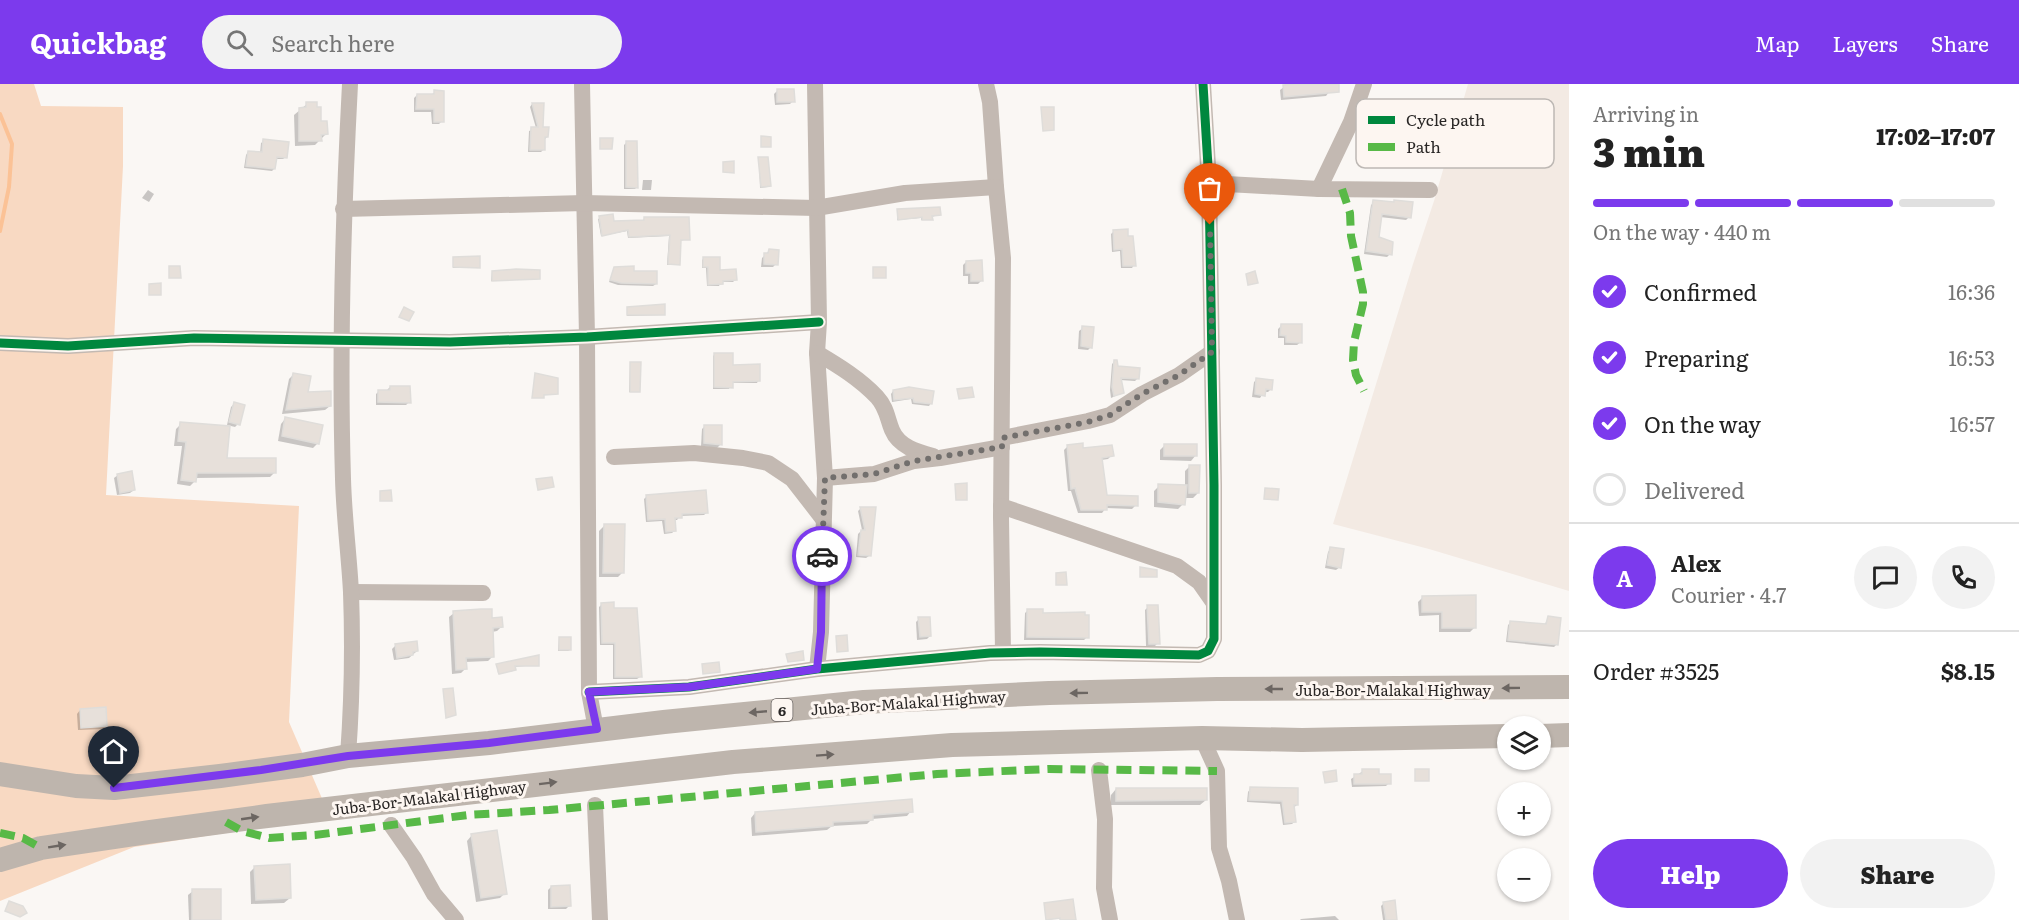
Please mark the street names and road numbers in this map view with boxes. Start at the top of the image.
street label: Juba-Bor-Malakal Highway [1295,678,1491,701]
street label: Juba-Bor-Malakal Highway [810,684,1007,720]
road number: 6 [772,699,792,721]
street label: Juba-Bor-Malakal Highway [331,774,528,820]

